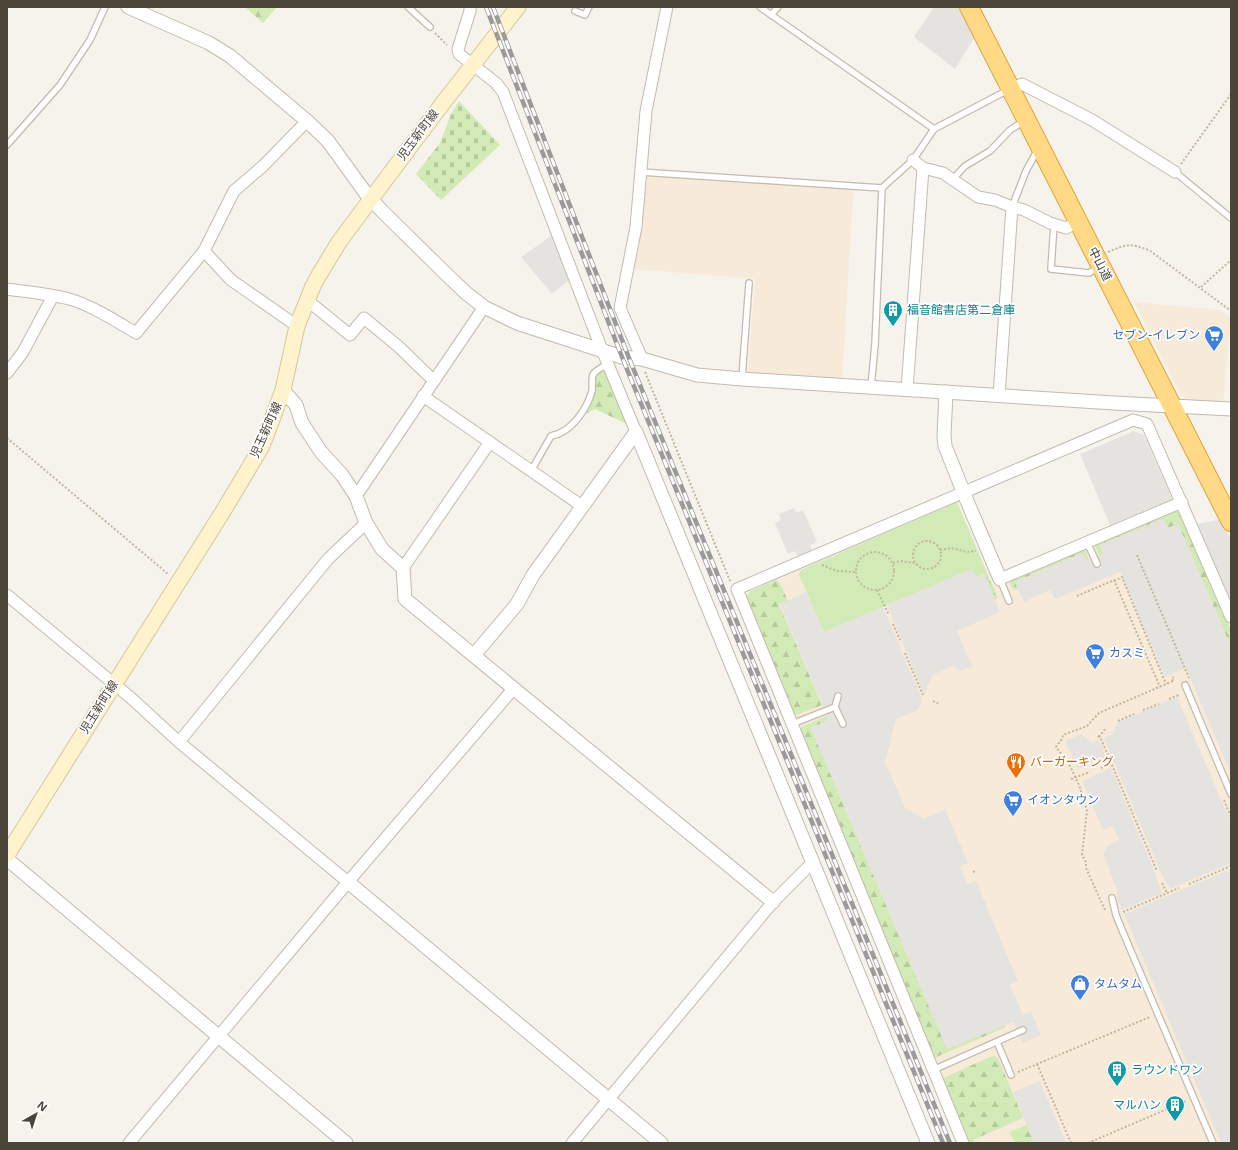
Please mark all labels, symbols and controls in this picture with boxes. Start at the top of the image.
street label: 児玉新町線 [393,106,442,164]
street label: 中山道 [1085,244,1116,284]
building icon: 福音館書店第二倉庫 [882,299,904,327]
place label: 福音館書店第二倉庫 [907,301,1015,318]
supermarket icon: セブン-イレブン [1203,324,1225,352]
place label: セブン-イレブン [1112,326,1200,343]
street label: 児玉新町線 [246,399,286,461]
supermarket icon: カスミ [1084,642,1106,670]
place label: カスミ [1109,644,1145,661]
street label: 児玉新町線 [75,677,122,737]
restaurant icon: バーガーキング [1005,751,1027,779]
place label: バーガーキング [1030,753,1114,770]
supermarket icon: イオンタウン [1002,789,1024,817]
place label: イオンタウン [1027,791,1099,808]
shop icon: タムタム [1069,973,1091,1001]
place label: タムタム [1094,975,1142,992]
building icon: ラウンドワン [1106,1059,1128,1087]
place label: ラウンドワン [1131,1061,1203,1078]
north arrow [16,1094,56,1134]
building icon: マルハン [1164,1094,1186,1122]
place label: マルハン [1113,1096,1161,1113]
text: N [34,1097,51,1114]

